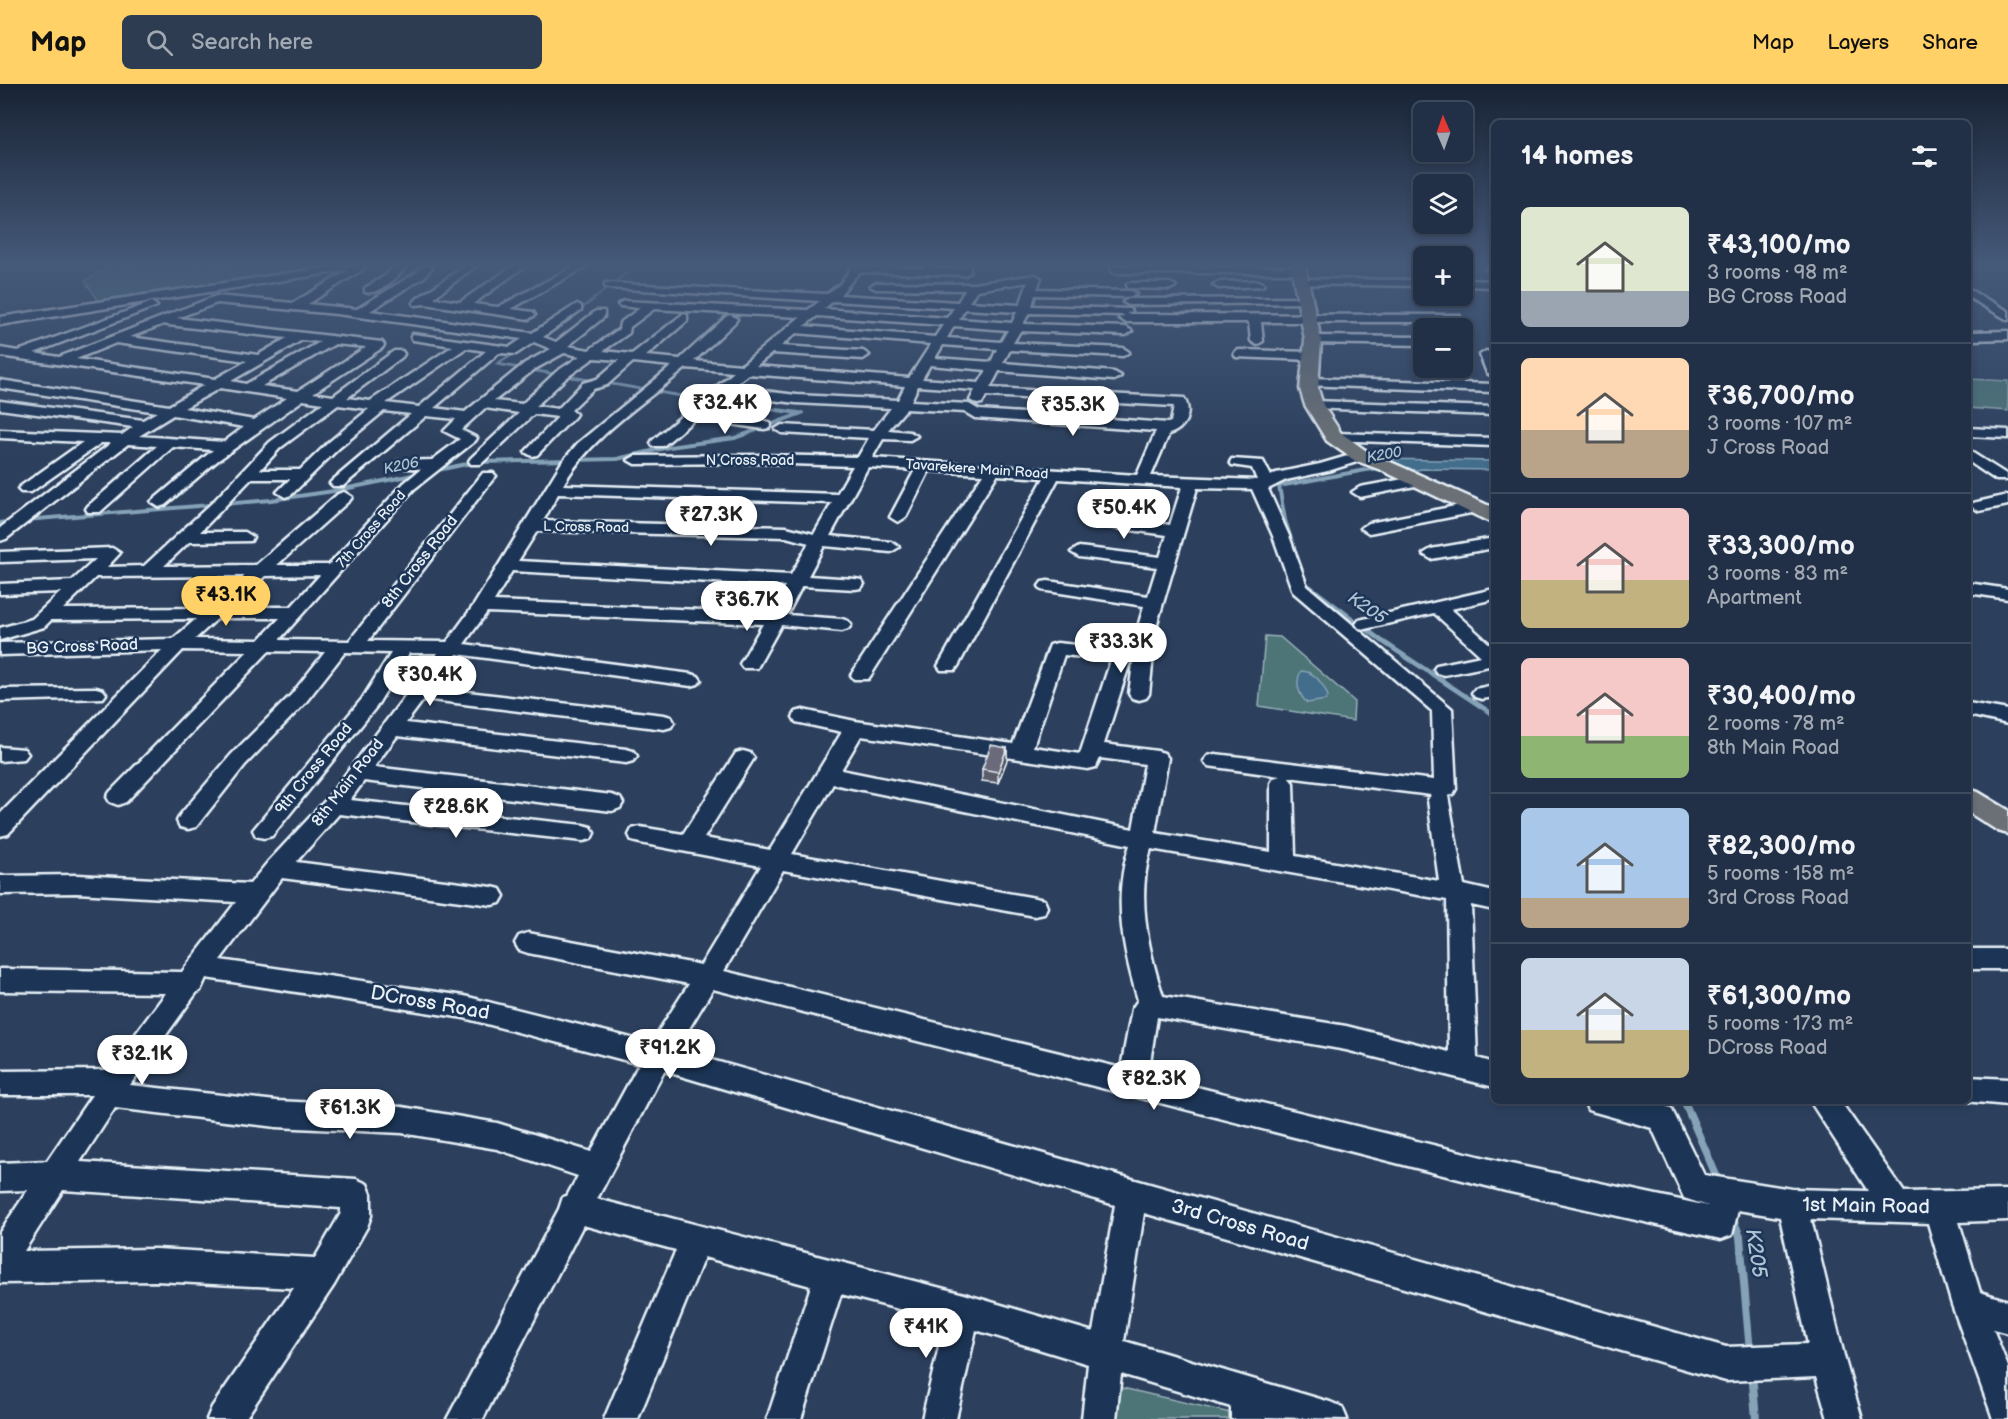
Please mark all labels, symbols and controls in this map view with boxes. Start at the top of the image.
search box [122,15,542,69]
text: Map [30,26,86,59]
icon: search [143,26,176,59]
text: Search here [191,29,313,56]
text: Map [1752,30,1794,55]
text: Layers [1827,30,1889,55]
text: Share [1922,30,1978,55]
north arrow [1413,102,1473,162]
map controls [1413,102,1473,378]
icon: filters [1908,140,1941,173]
text: 14 homes [1521,141,1633,172]
button: layers [1413,174,1473,234]
text: ₹43,100/mo [1707,230,1851,261]
icon: home [1569,231,1641,303]
button: + [1413,246,1473,306]
text: 3 rooms · 98 m² [1707,261,1848,285]
text: BG Cross Road [1707,285,1847,309]
button: − [1413,318,1473,378]
text: ₹36,700/mo [1707,381,1855,412]
icon: home [1569,382,1641,454]
pin: ₹32.4K [676,384,774,435]
pin: ₹35.3K [1024,386,1122,437]
text: ₹32.4K [693,391,757,415]
text: ₹35.3K [1041,393,1105,417]
text: 3 rooms · 107 m² [1707,412,1852,436]
text: J Cross Road [1707,436,1829,460]
water label: K200 [1365,442,1403,467]
street label: N Cross Road [706,452,794,469]
water label: K206 [382,453,421,479]
street label: Tavarekere Main Road [905,456,1049,482]
street label: 7th Cross Road [333,487,409,571]
pin: ₹50.4K [1075,489,1173,540]
pin: ₹27.3K [662,496,760,547]
text: ₹50.4K [1091,496,1157,520]
text: ₹27.3K [679,503,743,527]
street label: 8th Cross Road [378,512,462,612]
street label: L Cross Road [543,518,629,536]
text: ₹33,300/mo [1707,531,1855,562]
icon: home [1569,532,1641,604]
text: 3 rooms · 83 m² [1707,562,1848,586]
pin: ₹43.1K [177,576,275,627]
pin: ₹36.7K [698,581,796,632]
text: ₹43.1K [195,583,257,607]
text: Apartment [1707,586,1802,610]
water label: K205 [1344,587,1391,629]
text: ₹36.7K [715,588,779,612]
pin: ₹33.3K [1072,623,1170,674]
text: ₹33.3K [1089,630,1153,654]
street label: BG Cross Road [26,636,138,658]
pin: ₹30.4K [381,656,479,707]
text: ₹30.4K [397,663,463,687]
text: ₹30,400/mo [1707,681,1856,712]
icon: home [1569,682,1641,754]
text: 2 rooms · 78 m² [1707,712,1845,736]
street label: 9th Cross Road [271,719,357,819]
street label: 8th Main Road [308,735,388,831]
text: 8th Main Road [1707,736,1840,760]
pin: ₹28.6K [407,788,505,839]
text: ₹28.6K [423,795,489,819]
text: ₹82,300/mo [1707,831,1856,862]
icon: home [1569,832,1641,904]
text: 5 rooms · 158 m² [1707,862,1854,886]
text: 3rd Cross Road [1707,886,1849,910]
street label: DCross Road [369,981,491,1025]
text: ₹61,300/mo [1707,981,1851,1012]
icon: home [1569,982,1641,1054]
text: 5 rooms · 173 m² [1707,1012,1853,1036]
pin: ₹91.2K [621,1029,719,1080]
pin: ₹32.1K [93,1035,191,1086]
text: ₹91.2K [639,1036,701,1060]
text: DCross Road [1707,1036,1827,1060]
text: ₹32.1K [111,1042,173,1066]
pin: ₹82.3K [1105,1060,1203,1111]
text: ₹82.3K [1121,1067,1187,1091]
pin: ₹61.3K [301,1089,399,1140]
text: ₹61.3K [319,1096,381,1120]
street label: 1st Main Road [1802,1193,1930,1219]
street label: 3rd Cross Road [1168,1194,1312,1256]
water label: K205 [1740,1227,1772,1281]
pin: ₹41K [890,1308,962,1359]
text: ₹41K [904,1315,948,1339]

